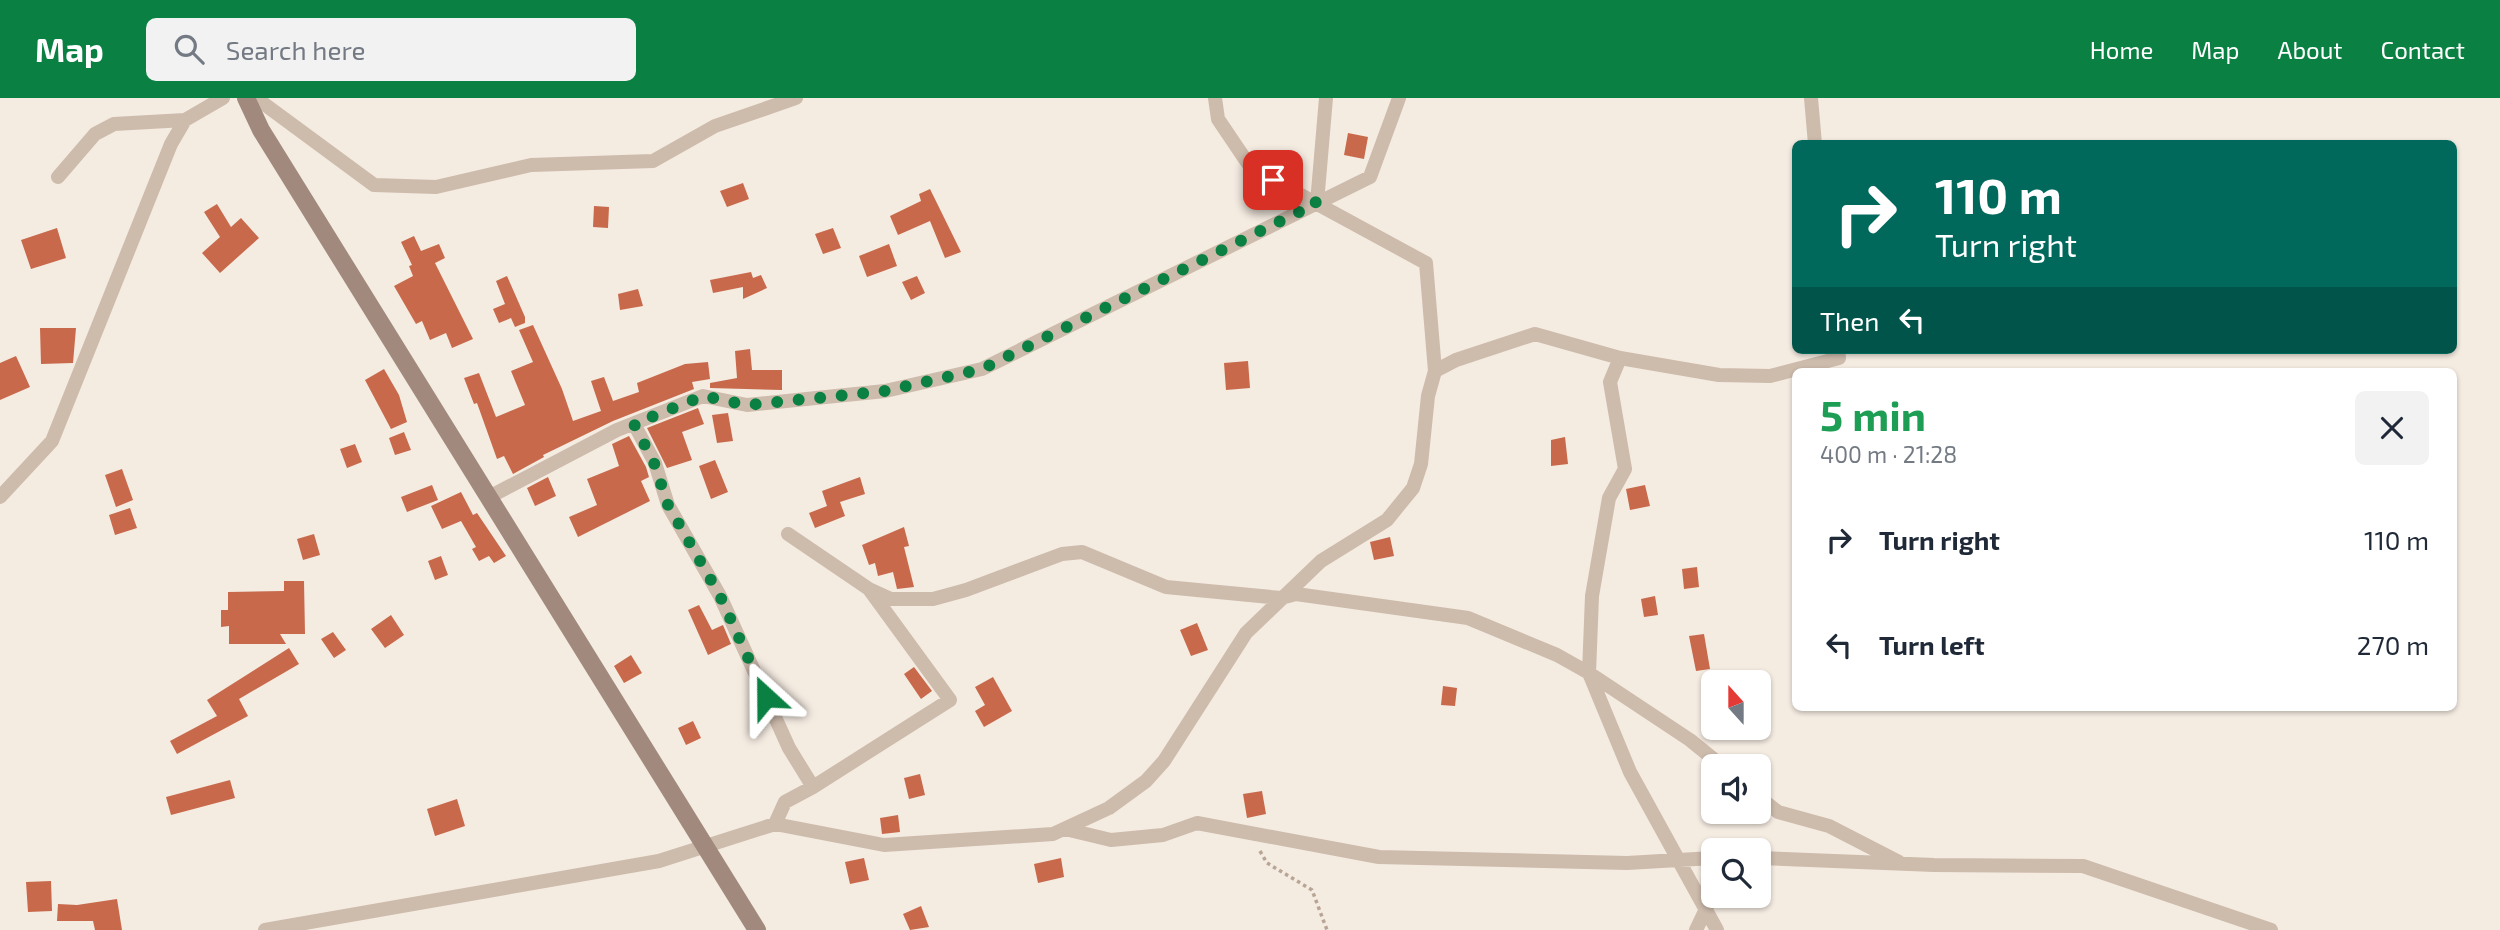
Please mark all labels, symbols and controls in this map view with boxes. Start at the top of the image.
search box [146,18,636,81]
text: Map [35,29,104,69]
icon: search [170,30,208,68]
text: Search here [226,34,365,65]
text: Home [2090,35,2153,64]
text: Map [2191,35,2239,64]
text: About [2277,35,2343,64]
text: Contact [2381,35,2465,64]
pin [1243,150,1303,210]
icon: arrive [1254,161,1292,199]
text: 110 m [1935,165,2062,224]
icon: right [1820,168,1911,259]
text: Turn right [1935,225,2077,263]
icon: left [1893,301,1931,339]
text: Then [1820,305,1879,336]
text: 5 min [1820,389,1926,439]
button: close [2355,391,2429,465]
text: 400 m · 21:28 [1820,440,1957,468]
icon: right [1820,521,1858,559]
text: Turn right [1879,524,2000,555]
text: 110 m [2364,524,2429,555]
icon: left [1820,626,1858,664]
text: Turn left [1879,629,1985,660]
text: 270 m [2357,629,2429,660]
position arrow [729,660,803,734]
north arrow [1701,670,1771,740]
map controls [1701,670,1771,908]
button: sound [1701,754,1771,824]
button: search [1701,838,1771,908]

